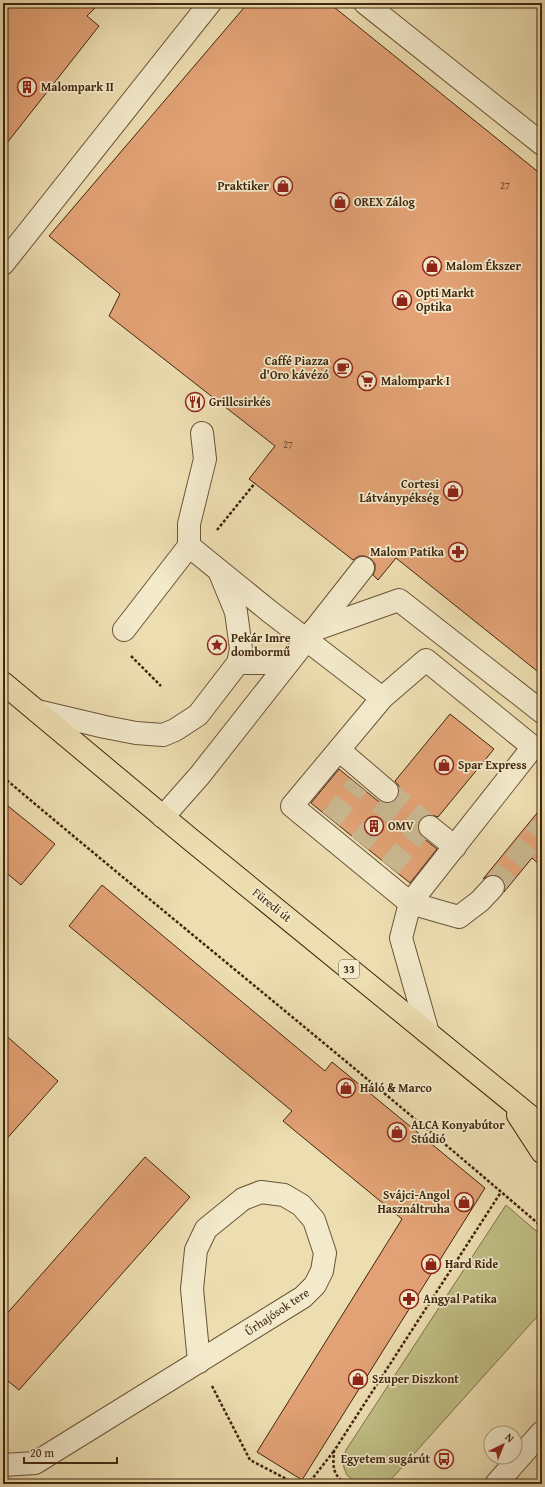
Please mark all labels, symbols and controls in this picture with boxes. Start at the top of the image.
building icon: Malompark II [16,76,38,98]
place label: Malompark II [41,78,114,95]
shop icon: Praktiker [272,175,294,197]
place label: Praktiker [217,177,269,194]
house number: 27 [500,178,510,193]
shop icon: OREX Zálog [329,191,351,213]
place label: OREX Zálog [354,193,416,210]
shop icon: Malom Ékszer [421,255,443,277]
place label: Malom Ékszer [446,257,522,274]
place label: Opti Markt Optika [416,284,475,315]
shop icon: Opti Markt Optika [391,289,413,311]
place label: Caffé Piazza d'Oro kávézó [260,352,330,383]
cafe icon: Caffé Piazza d'Oro kávézó [332,357,354,379]
supermarket icon: Malompark I [356,370,378,392]
place label: Malompark I [381,372,450,389]
restaurant icon: Grillcsirkés [184,391,206,413]
place label: Grillcsirkés [209,393,271,410]
house number: 27 [283,437,293,452]
place label: Cortesi Látványpékség [360,475,440,506]
shop icon: Cortesi Látványpékség [442,480,464,502]
pharmacy icon: Malom Patika [447,541,469,563]
place label: Malom Patika [370,543,445,560]
place label: Pekár Imre dombormű [231,629,291,660]
place icon: Pekár Imre dombormű [206,634,228,656]
shop icon: Spar Express [433,754,455,776]
place label: Spar Express [458,756,527,773]
building icon: OMV [363,815,385,837]
place label: OMV [388,817,414,834]
street label: Füredi út [249,884,296,926]
road number: 33 [339,960,359,978]
shop icon: Háló & Marco [335,1077,357,1099]
place label: Háló & Marco [360,1079,433,1096]
place label: ALCA Konyabútor Stúdió [411,1116,505,1147]
shop icon: ALCA Konyabútor Stúdió [386,1121,408,1143]
place label: Svájci-Angol Használtruha [378,1186,451,1217]
shop icon: Svájci-Angol Használtruha [453,1191,475,1213]
shop icon: Hard Ride [420,1253,442,1275]
place label: Hard Ride [445,1255,498,1272]
street label: Űrhajósok tere [241,1284,313,1339]
pharmacy icon: Angyal Patika [398,1288,420,1310]
place label: Angyal Patika [423,1290,498,1307]
shop icon: Szuper Diszkont [347,1368,369,1390]
place label: Szuper Diszkont [372,1370,459,1387]
north arrow [483,1425,523,1465]
text: N [502,1429,518,1446]
scale bar [24,1439,117,1465]
text: 20 m [30,1444,54,1461]
bus stop icon: Egyetem sugárút [433,1448,455,1470]
place label: Egyetem sugárút [341,1450,430,1467]

